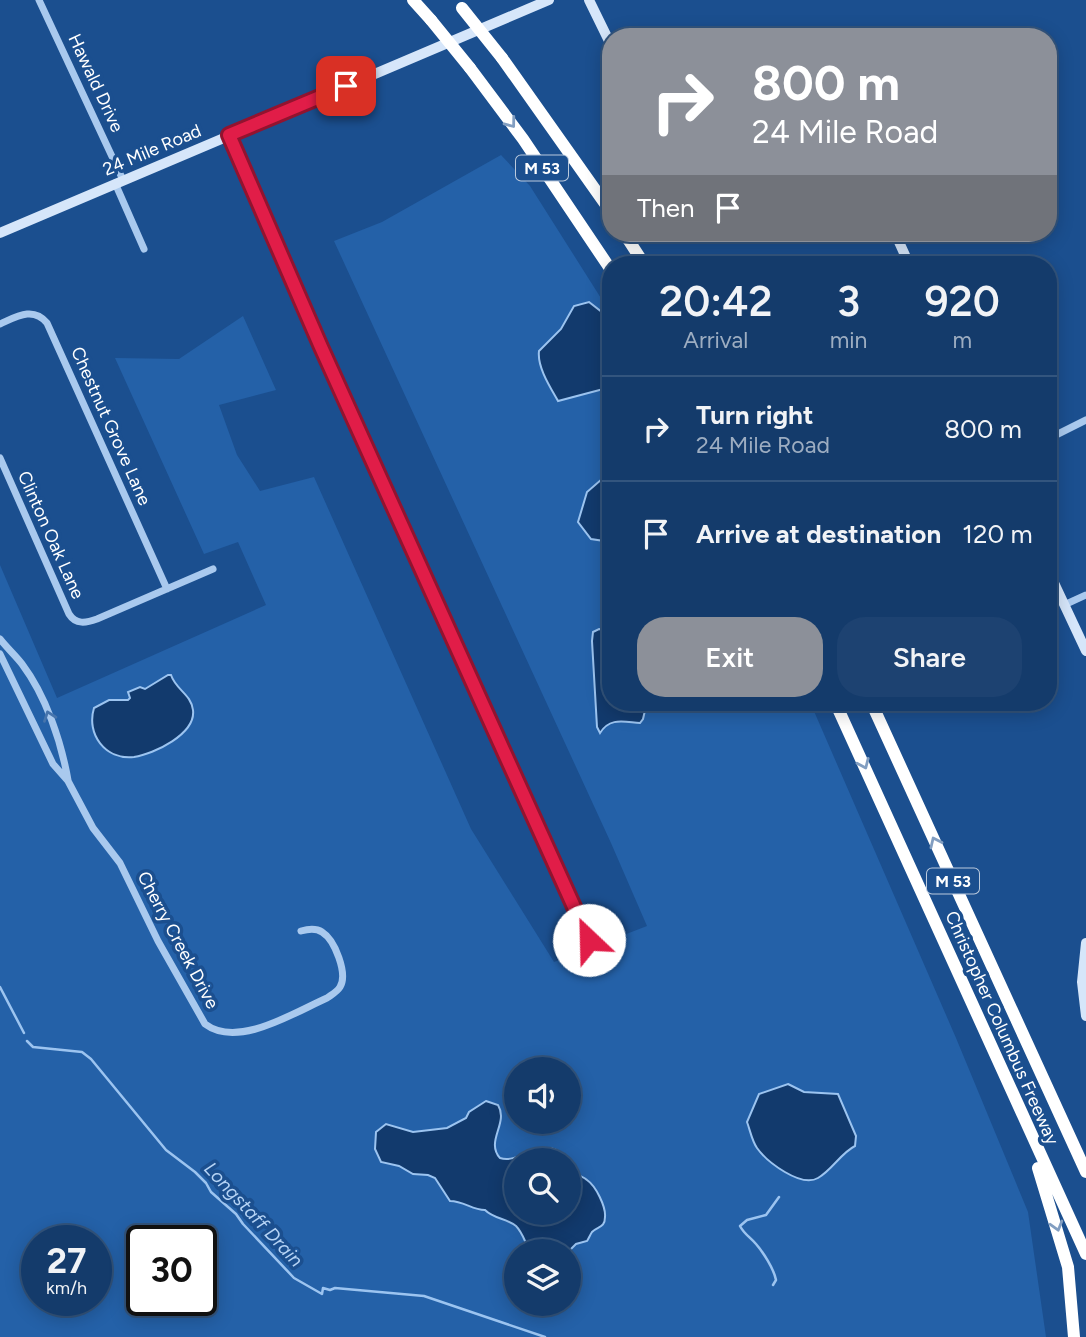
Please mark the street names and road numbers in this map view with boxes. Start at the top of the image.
street label: Hawald Drive [64,30,128,136]
street label: 24 Mile Road [99,119,205,181]
road number: M 53 [516,156,568,180]
street label: Chestnut Grove Lane [66,343,156,509]
street label: Clinton Oak Lane [13,468,89,602]
street label: Cherry Creek Drive [133,868,224,1013]
road number: M 53 [927,868,979,894]
street label: Christopher Columbus Freeway [940,908,1064,1149]

